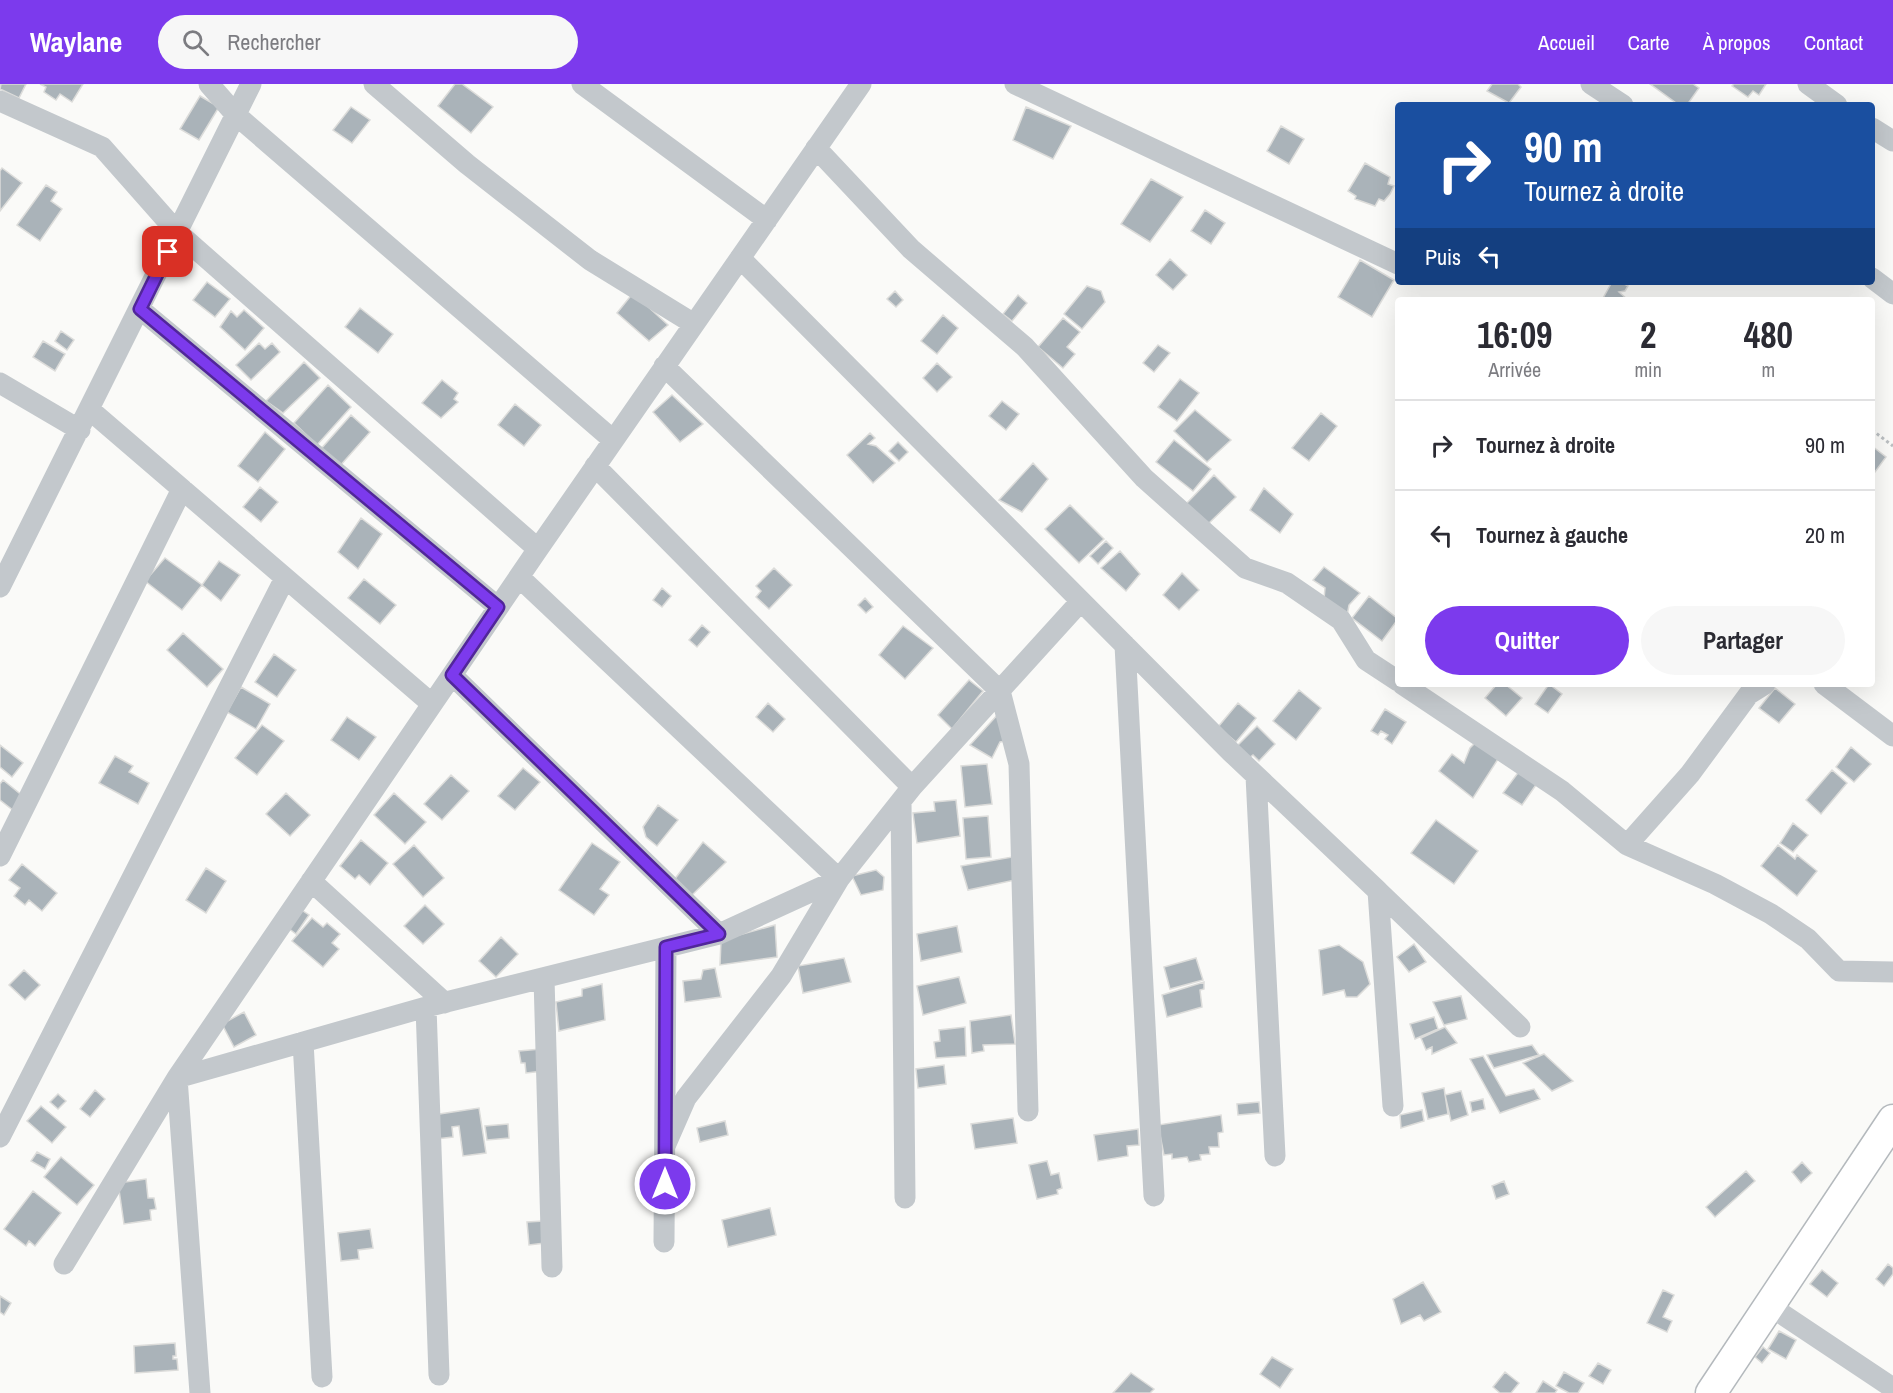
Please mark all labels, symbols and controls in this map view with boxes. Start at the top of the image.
search box [158,15,578,69]
text: Waylane [30,23,122,61]
icon: search [179,26,212,59]
text: Rechercher [227,27,321,57]
text: Accueil [1538,28,1595,57]
text: Carte [1628,28,1670,57]
text: À propos [1703,28,1771,57]
text: Contact [1804,28,1863,57]
text: 90 m [1524,119,1603,175]
icon: right [1425,126,1503,204]
text: Tournez à droite [1524,173,1684,209]
pin [142,226,193,277]
icon: arrive [151,235,184,268]
icon: left [1473,240,1506,273]
text: Puis [1425,242,1461,272]
text: 16:09 [1477,311,1552,359]
text: 2 [1640,311,1656,359]
text: 480 [1744,311,1793,359]
text: Arrivée [1488,356,1541,383]
text: min [1634,356,1662,383]
text: m [1762,356,1775,383]
icon: right [1425,429,1458,462]
text: Tournez à droite [1476,430,1615,460]
text: 90 m [1805,430,1845,460]
icon: left [1425,519,1458,552]
text: Tournez à gauche [1476,520,1628,550]
text: 20 m [1805,520,1845,550]
button: Quitter [1425,606,1629,675]
button: Partager [1641,606,1845,675]
position arrow [633,1152,697,1216]

